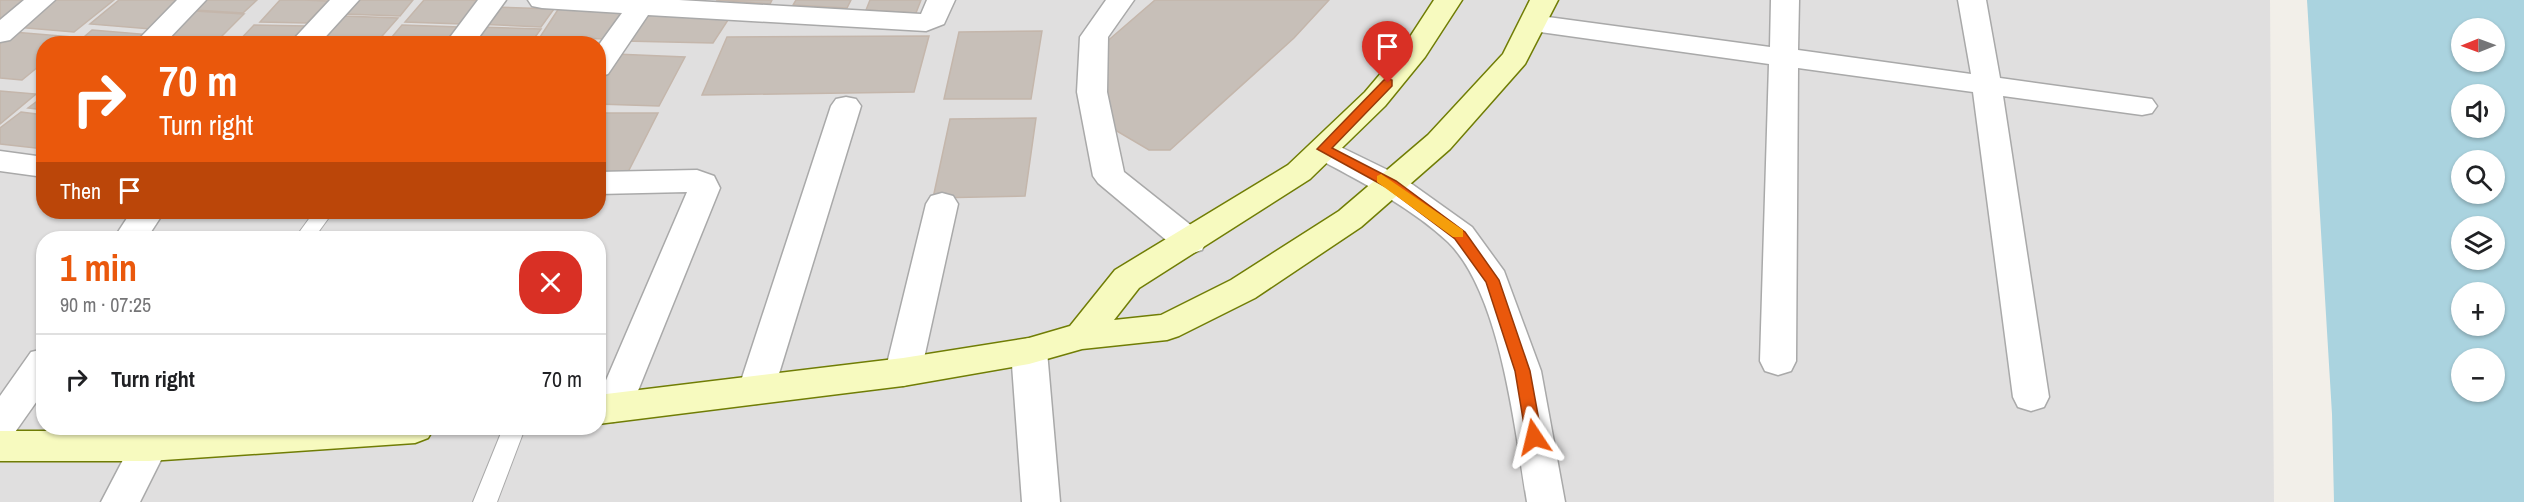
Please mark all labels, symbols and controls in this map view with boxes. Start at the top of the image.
north arrow [2451,18,2505,72]
map controls [2451,18,2505,402]
pin [1362,21,1413,83]
icon: arrive [1371,30,1404,63]
text: 70 m [159,53,238,109]
icon: right [60,60,138,138]
button: sound [2451,84,2505,138]
text: Turn right [159,107,253,143]
button: search [2451,150,2505,204]
icon: arrive [113,174,146,207]
text: Then [60,176,101,206]
button: layers [2451,216,2505,270]
text: 1 min [60,244,137,292]
button: close [519,251,582,314]
button: + [2451,282,2505,336]
text: 90 m · 07:25 [60,291,151,318]
button: − [2451,348,2505,402]
icon: right [60,363,93,396]
text: Turn right [111,364,195,394]
text: 70 m [542,364,582,394]
position arrow [1502,405,1566,469]

